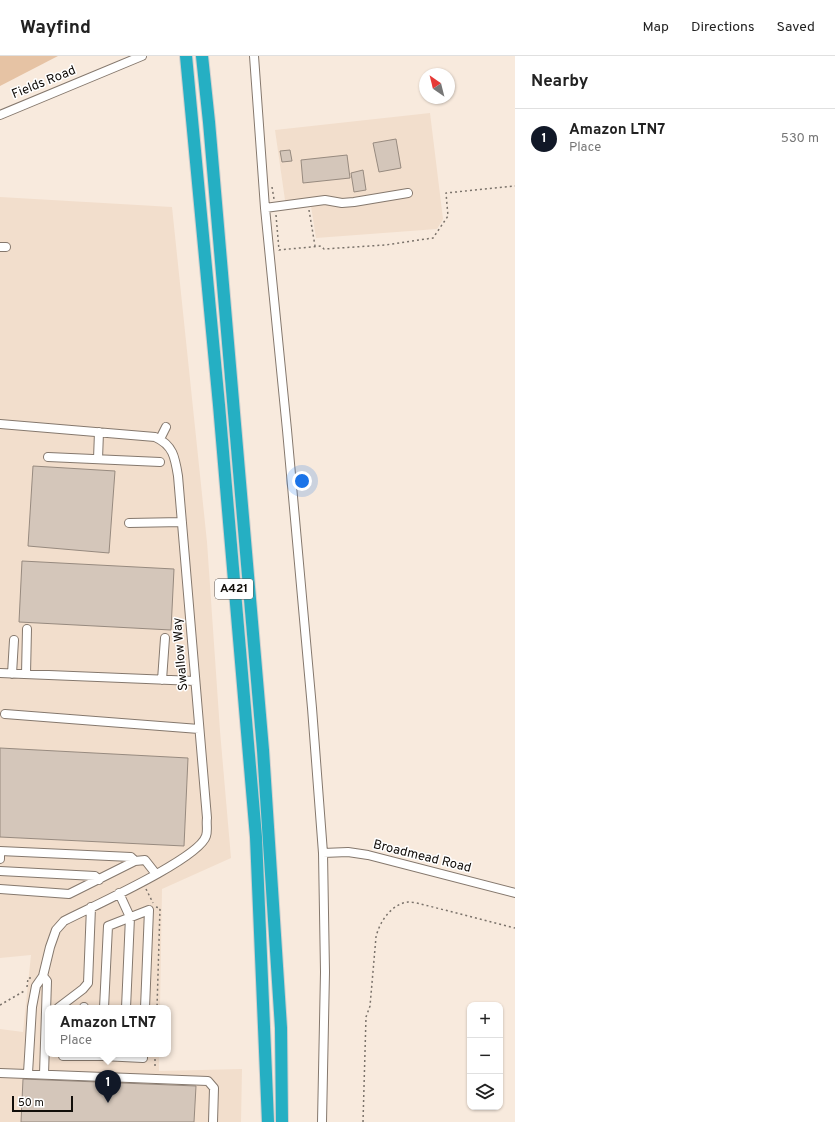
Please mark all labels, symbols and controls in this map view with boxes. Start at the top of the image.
text: Wayfind [20,16,91,40]
text: Map [643,19,669,36]
text: Directions [691,19,755,36]
text: Saved [777,19,815,36]
street label: Fields Road [10,63,78,103]
north arrow [419,68,455,104]
text: Nearby [531,71,588,93]
text: Amazon LTN7 [569,121,665,140]
text: 1 [541,131,547,147]
text: 530 m [781,131,819,147]
text: Place [569,140,601,156]
your location [292,471,312,491]
road number: A421 [215,579,253,599]
street label: Swallow Way [170,617,192,691]
street label: Broadmead Road [371,837,473,877]
map controls [467,1002,503,1110]
button: + [467,1002,503,1038]
popup [45,1005,171,1057]
text: Amazon LTN7 [60,1014,156,1033]
text: Place [60,1033,92,1049]
button: − [467,1038,503,1074]
pin: 1 [95,1070,121,1103]
button: layers [467,1074,503,1110]
scale bar [12,1094,73,1113]
text: 50 m [18,1096,44,1110]

